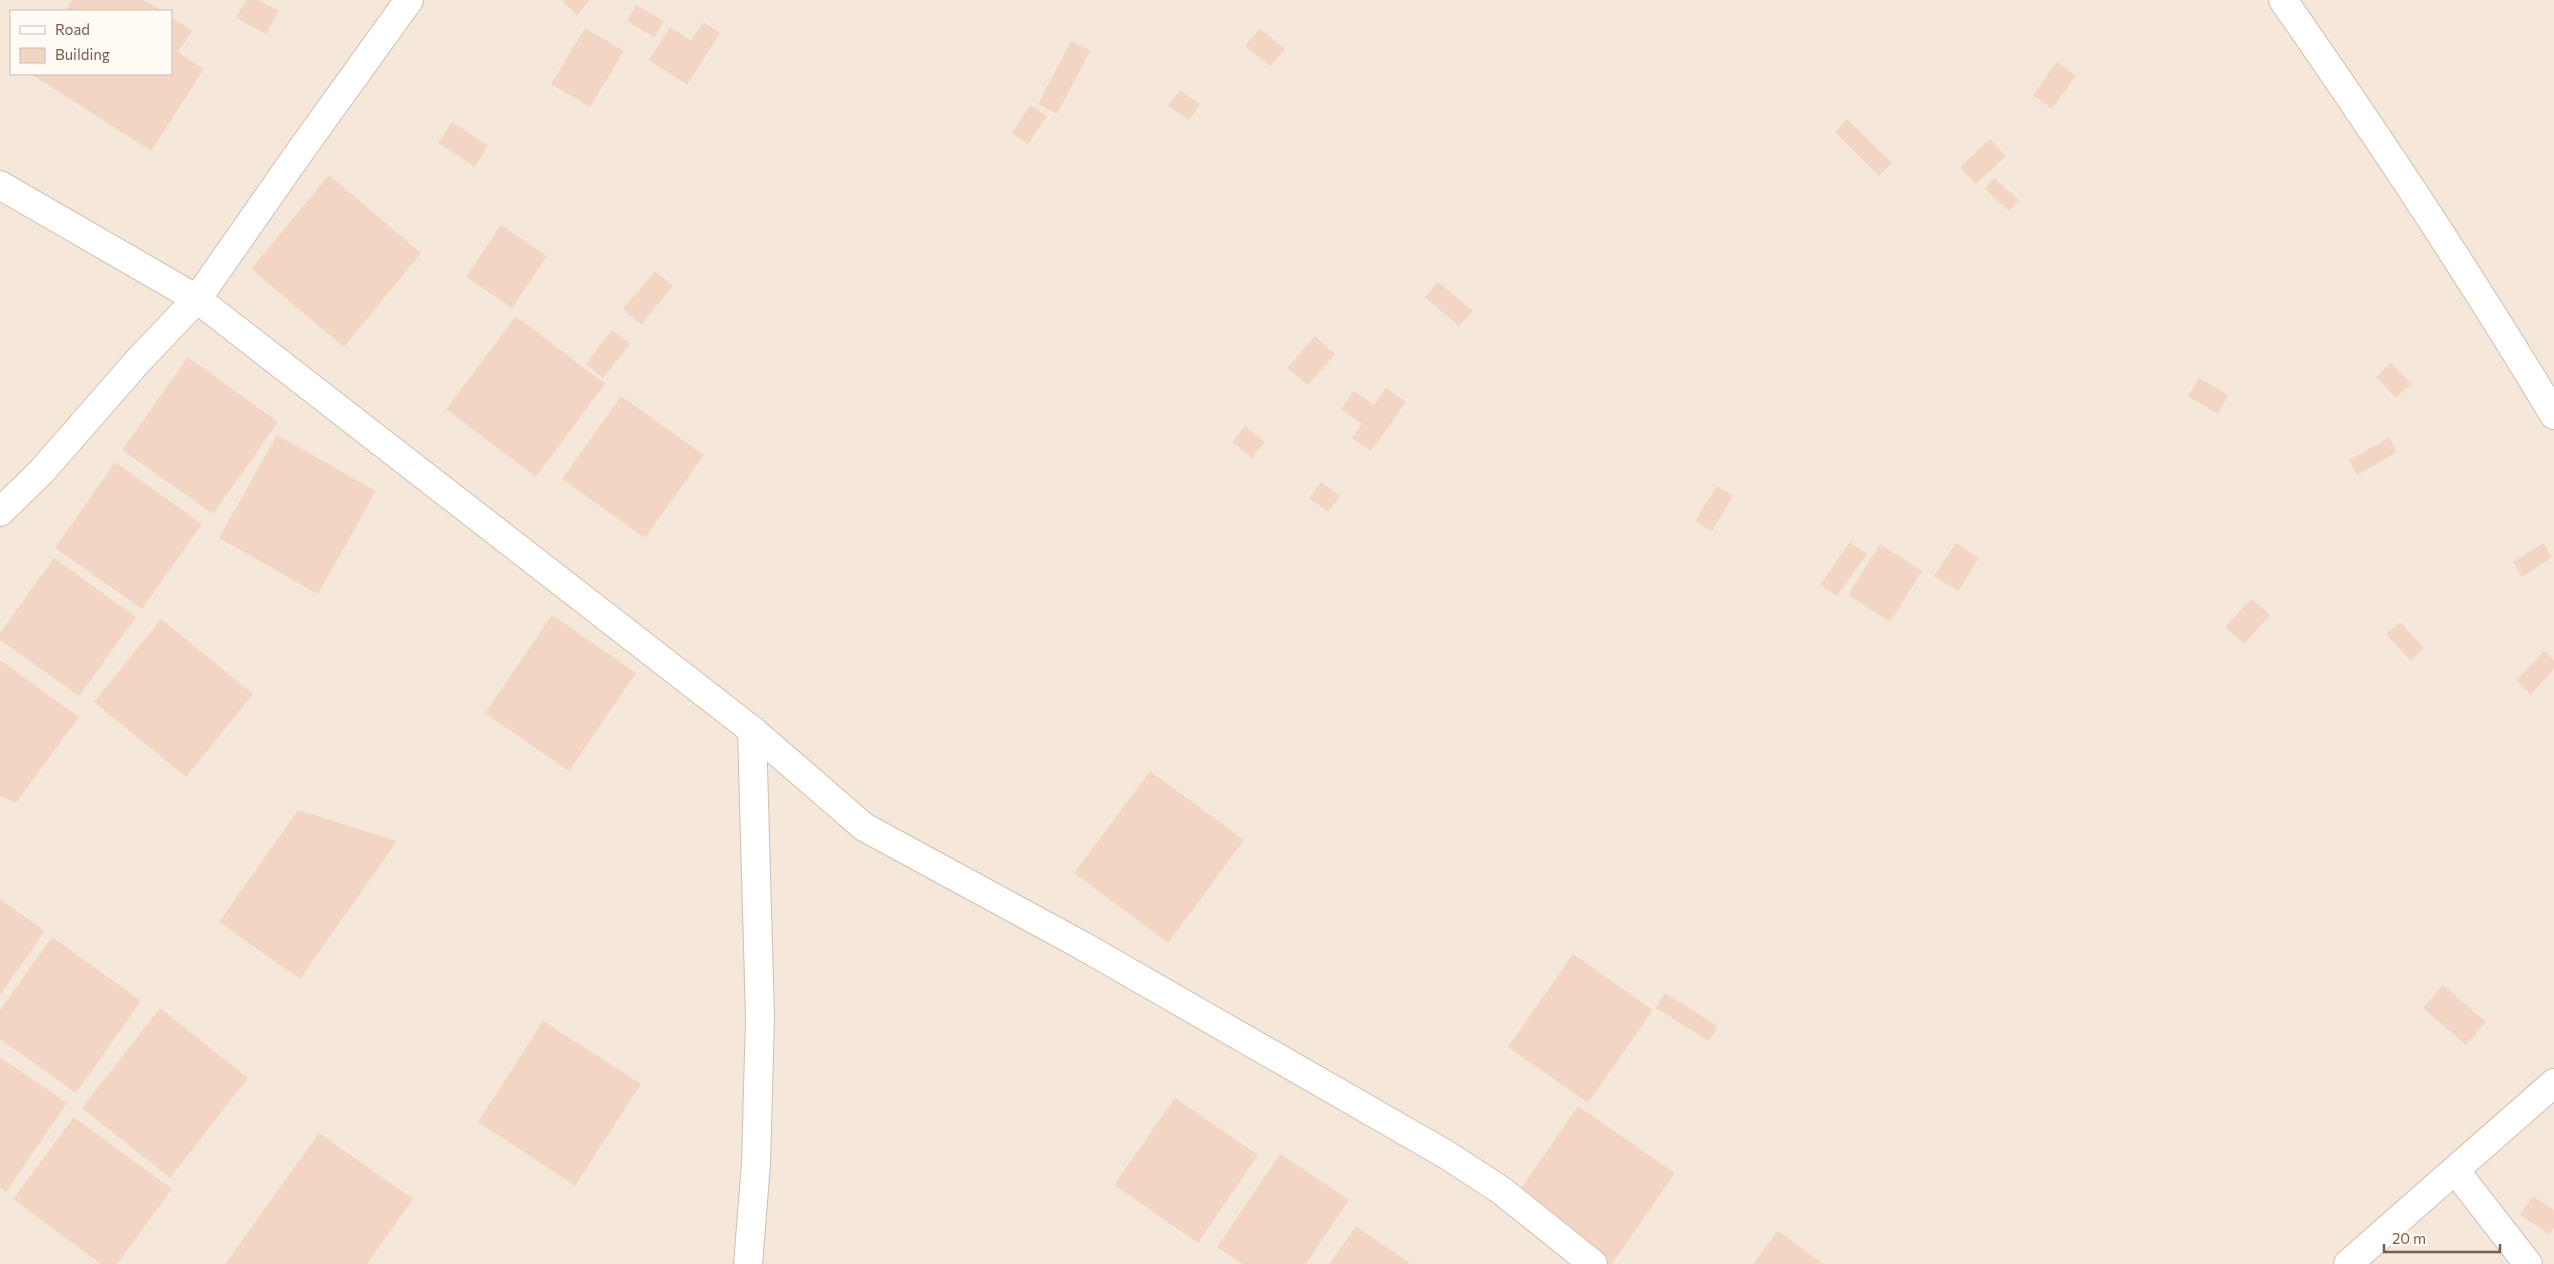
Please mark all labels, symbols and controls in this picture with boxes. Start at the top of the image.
legend [10,10,172,75]
text: Road [55,20,90,38]
text: Building [55,45,110,63]
scale bar [2384,1222,2500,1254]
text: 20 m [2392,1229,2426,1247]

